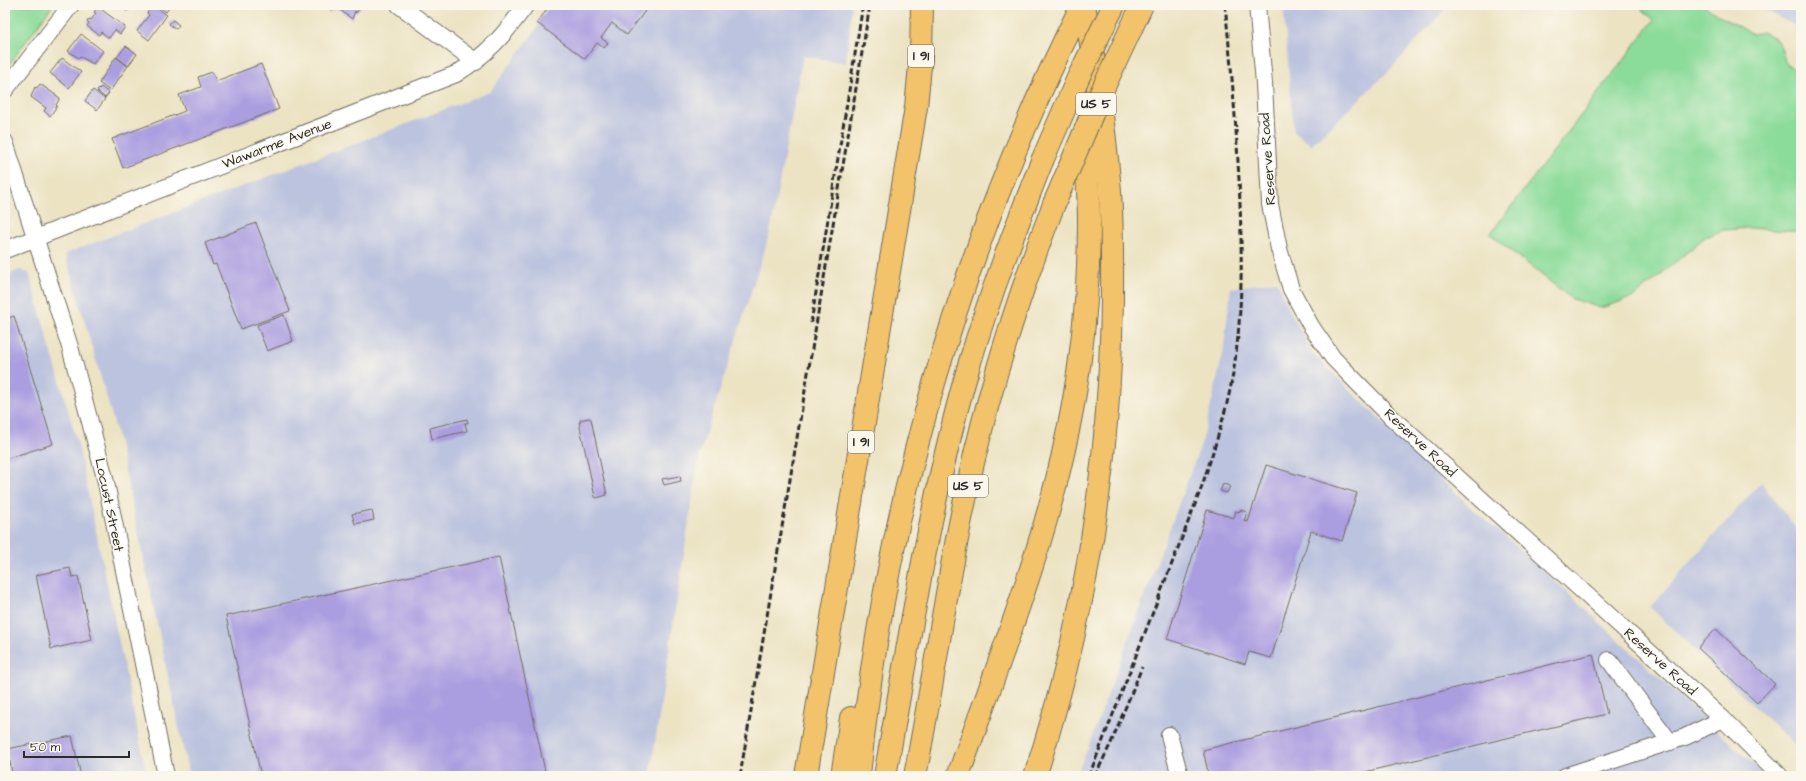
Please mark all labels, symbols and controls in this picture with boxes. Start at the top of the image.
road number: I 91 [908,45,934,67]
road number: US 5 [1076,93,1116,115]
street label: Reserve Road [1255,112,1281,206]
street label: Wawarme Avenue [219,114,335,174]
street label: Reserve Road [1379,404,1461,482]
road number: I 91 [848,431,874,453]
street label: Locust Street [89,456,129,554]
road number: US 5 [948,475,988,497]
street label: Reserve Road [1619,624,1701,700]
scale bar [24,733,129,759]
text: 50 m [30,739,61,756]

